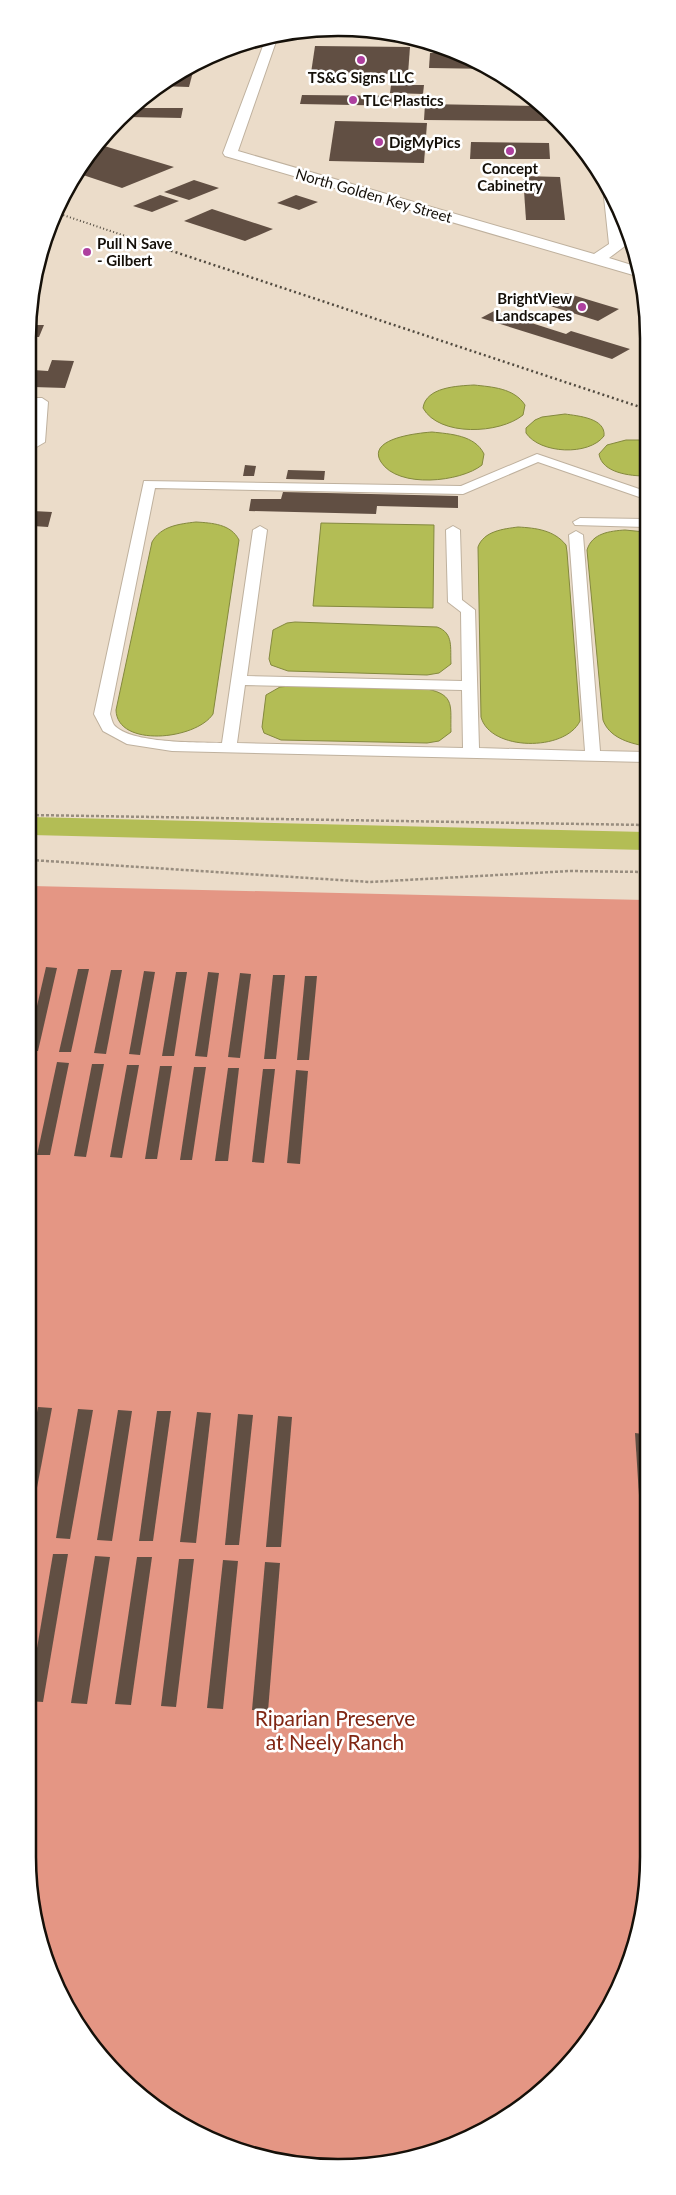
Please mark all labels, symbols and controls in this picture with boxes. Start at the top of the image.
marker: TS&G Signs LLC [355,54,367,66]
place label: TS&G Signs LLC [308,68,414,86]
place label: TLC Plastics [363,91,444,109]
marker: TLC Plastics [347,94,359,106]
place label: DigMyPics [389,133,461,151]
marker: DigMyPics [373,136,385,148]
marker: Concept Cabinetry [504,145,516,157]
place label: Concept Cabinetry [477,159,543,194]
street label: North Golden Key Street [294,164,455,226]
place label: Pull N Save - Gilbert [97,234,172,269]
marker: Pull N Save - Gilbert [81,246,93,258]
place label: BrightView Landscapes [495,289,572,324]
marker: BrightView Landscapes [576,301,588,313]
park label: Riparian Preserve at Neely Ranch [255,1705,415,1754]

